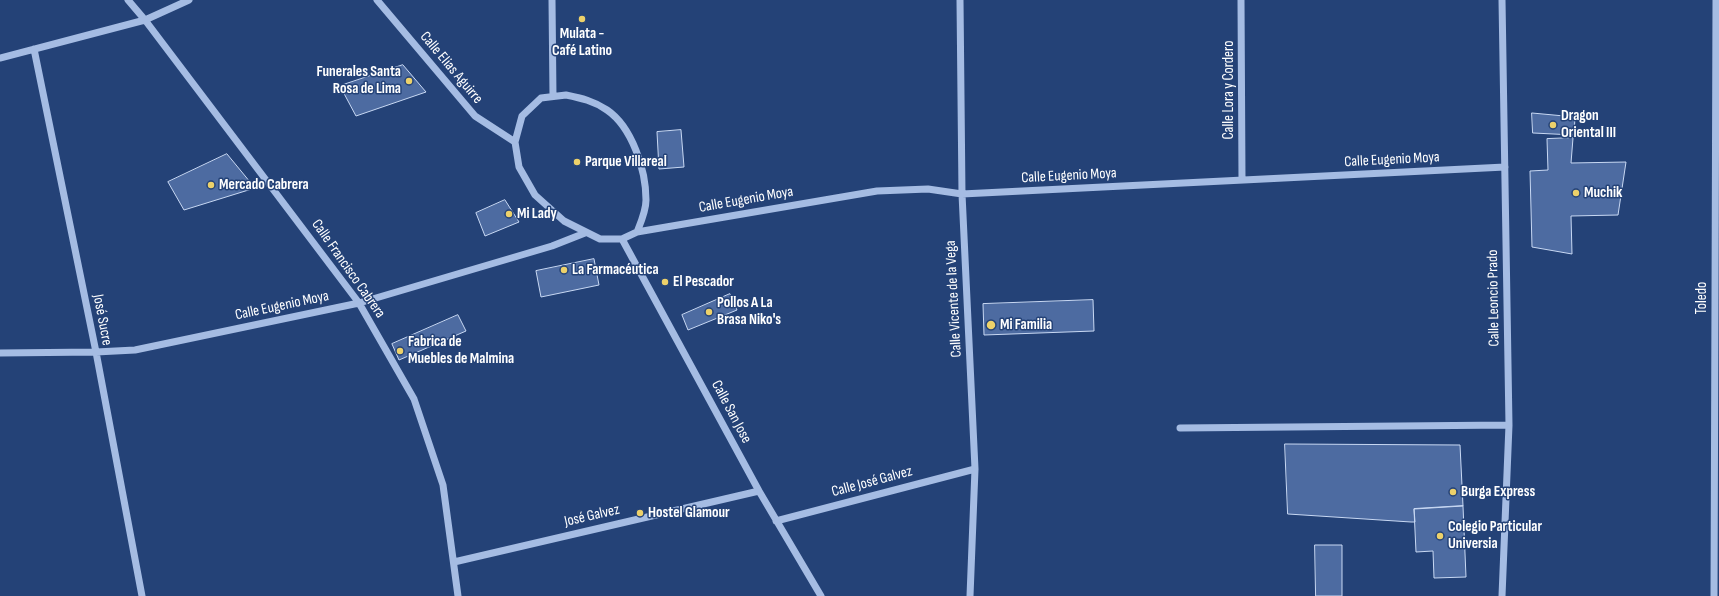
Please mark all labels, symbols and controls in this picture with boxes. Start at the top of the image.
marker: Mulata - Café Latino [577,14,587,24]
place label: Mulata - Café Latino [552,25,612,60]
street label: Calle Elias Aguirre [416,28,486,108]
street label: Calle Lora y Cordero [1220,41,1238,139]
place label: Funerales Santa Rosa de Lima [316,63,401,98]
marker: Funerales Santa Rosa de Lima [404,76,414,86]
place label: Dragon Oriental III [1561,107,1616,142]
marker: Dragon Oriental III [1548,120,1558,130]
street label: Calle Eugenio Moya [1344,149,1440,171]
place label: Parque Villareal [585,153,667,171]
marker: Parque Villareal [572,157,582,167]
street label: Calle Eugenio Moya [1021,165,1117,187]
place label: Mercado Cabrera [219,176,309,194]
marker: Mercado Cabrera [206,180,216,190]
street label: Calle Eugenio Moya [697,183,795,217]
place label: Muchik [1584,184,1622,202]
marker: Muchik [1571,188,1581,198]
place label: Mi Lady [517,205,557,223]
marker: Mi Lady [504,209,514,219]
street label: Calle Francisco Cabrera [307,216,389,322]
street label: Calle Vicente de la Vega [942,240,966,358]
street label: Calle Leoncio Prado [1484,249,1504,347]
place label: La Farmacéutica [572,261,659,279]
marker: La Farmacéutica [559,265,569,275]
place label: El Pescador [673,273,734,291]
marker: El Pescador [660,277,670,287]
street label: Toledo [1693,282,1711,314]
street label: Calle Eugenio Moya [233,287,331,325]
street label: José Sucre [88,293,116,347]
place label: Pollos A La Brasa Niko's [717,294,781,329]
marker: Pollos A La Brasa Niko's [704,307,714,317]
place label: Mi Familia [1000,316,1052,334]
marker: Mi Familia [985,319,997,331]
place label: Fabrica de Muebles de Malmina [408,333,514,368]
marker: Fabrica de Muebles de Malmina [395,346,405,356]
street label: Calle San Jose [707,378,755,446]
street label: Calle José Galvez [830,463,914,501]
place label: Burga Express [1461,483,1535,501]
marker: Burga Express [1448,487,1458,497]
street label: José Galvez [563,501,621,531]
place label: Hostel Glamour [648,504,730,522]
marker: Hostel Glamour [635,508,645,518]
place label: Colegio Particular Universia [1448,518,1542,553]
marker: Colegio Particular Universia [1435,531,1445,541]

